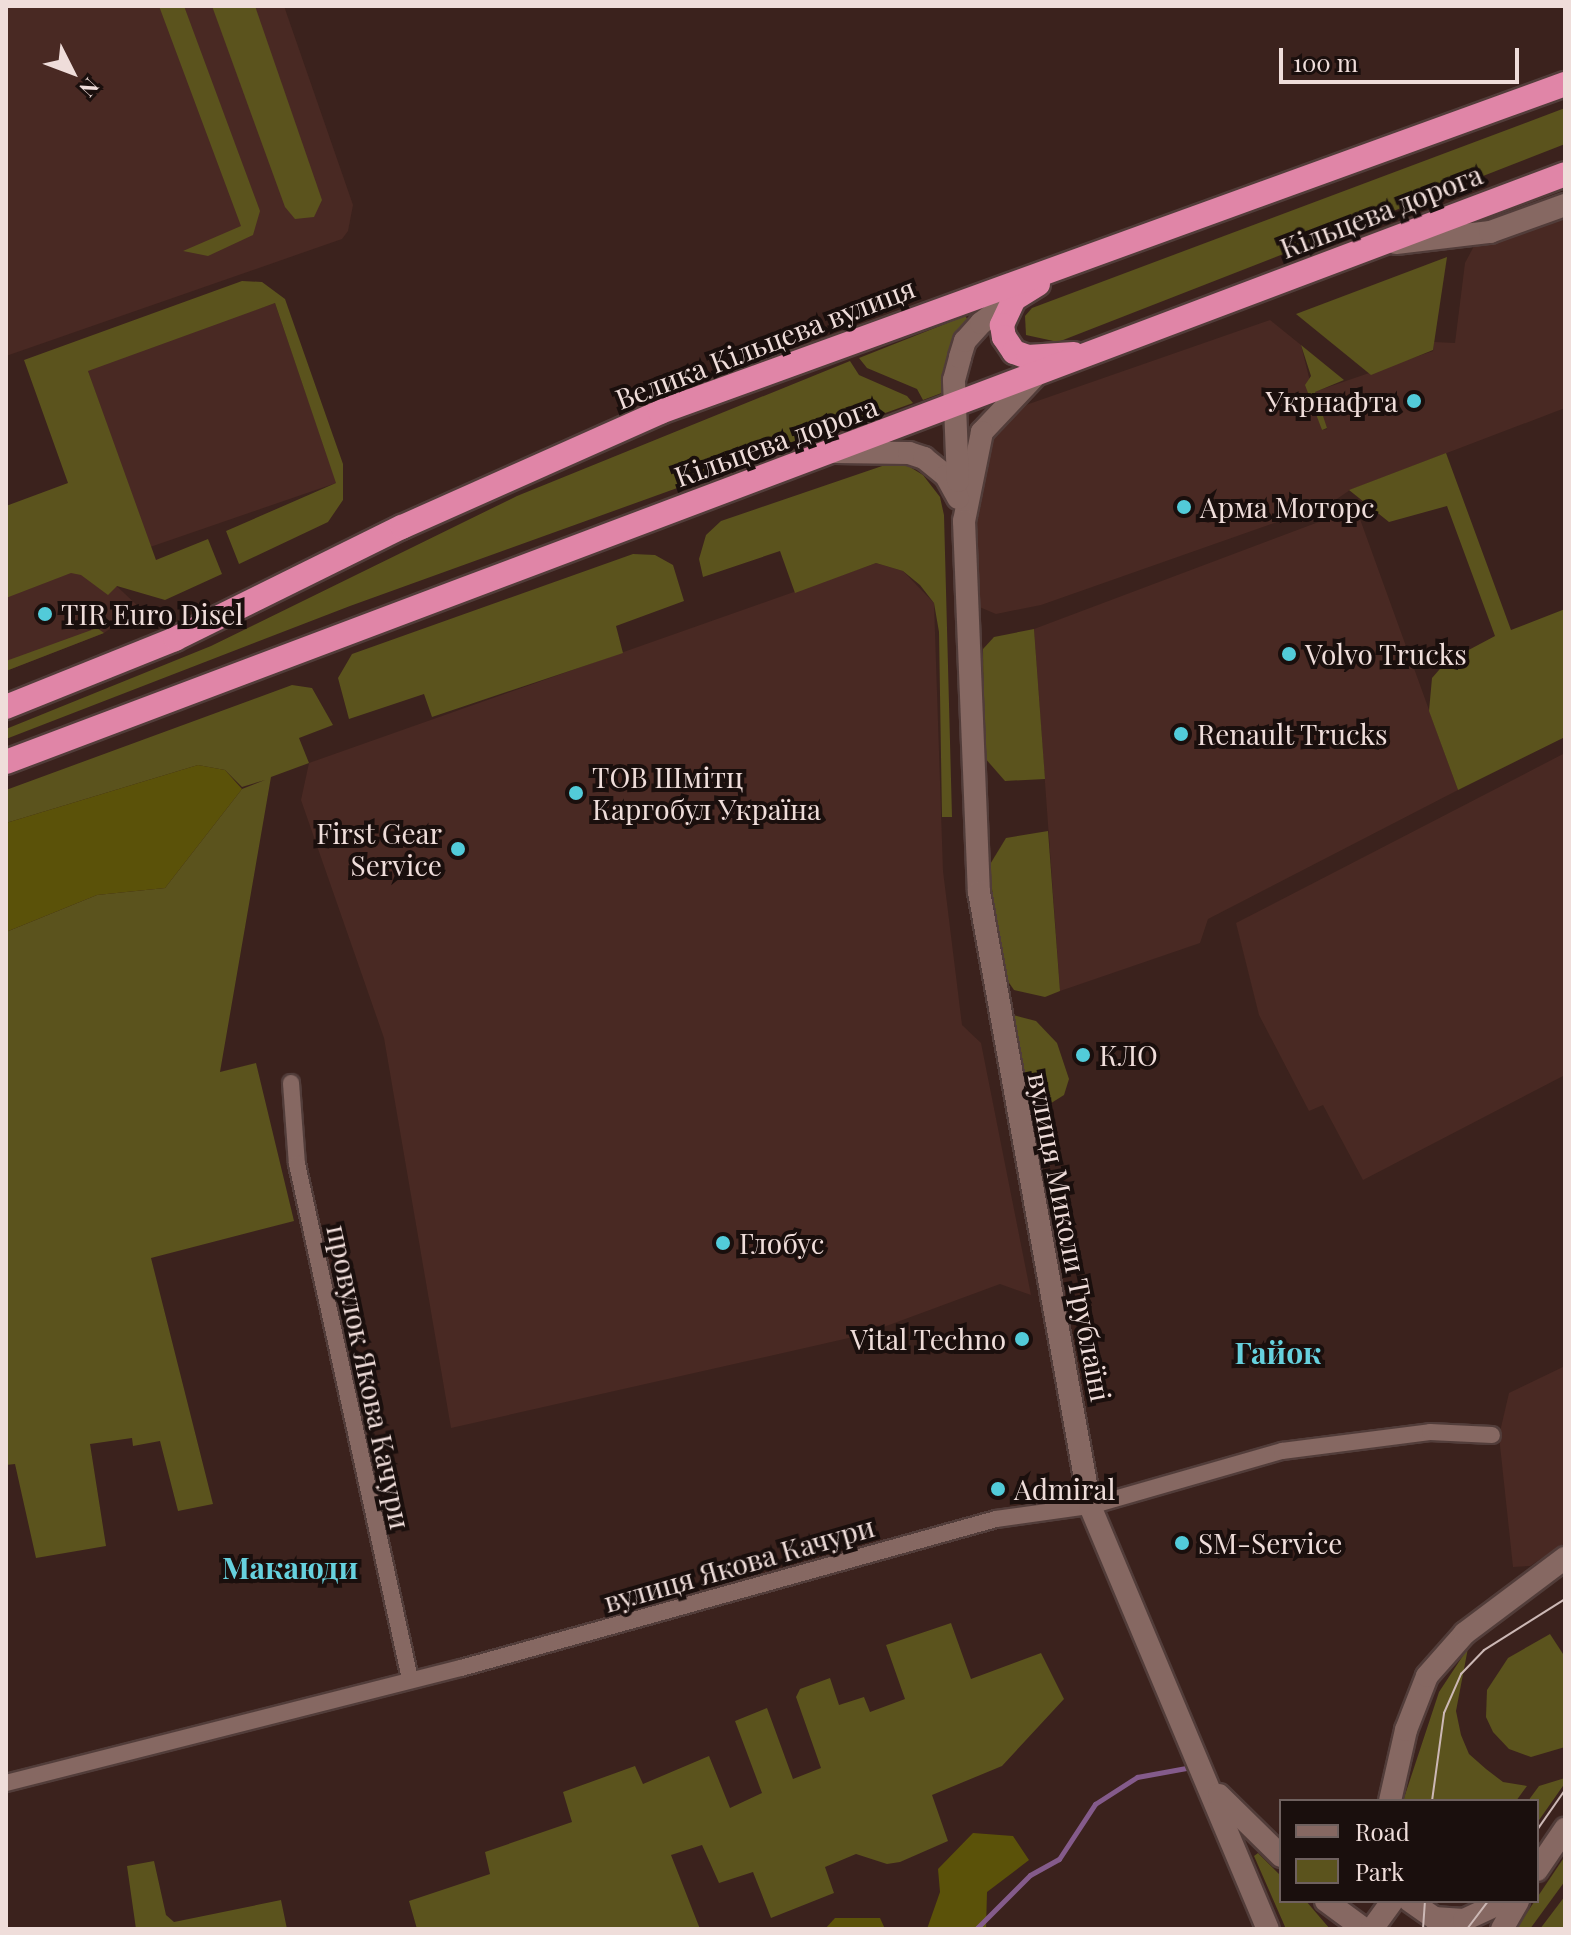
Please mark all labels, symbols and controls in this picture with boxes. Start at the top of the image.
north arrow [32,32,112,112]
scale bar [1283,32,1523,82]
text: 100 m [1293,46,1358,78]
text: N [73,72,106,104]
street label: Кільцева дорога [1275,157,1487,265]
street label: Велика Кільцева вулиця [611,270,919,416]
place label: Укрнафта [1266,384,1398,418]
street label: Кільцева дорога [670,389,882,493]
marker: Укрнафта [1405,392,1423,410]
place label: Арма Моторс [1200,490,1375,524]
marker: Арма Моторс [1175,498,1193,516]
place label: TIR Euro Disel [61,597,244,631]
marker: TIR Euro Disel [36,605,54,623]
place label: Volvo Trucks [1305,637,1467,671]
marker: Volvo Trucks [1280,645,1298,663]
place label: Renault Trucks [1197,717,1389,751]
marker: Renault Trucks [1172,725,1190,743]
place label: ТОВ Шмітц Каргобул Україна [592,760,821,826]
marker: ТОВ Шмітц Каргобул Україна [567,784,585,802]
place label: First Gear Service [316,816,442,882]
marker: First Gear Service [449,840,467,858]
place label: КЛО [1099,1038,1158,1072]
marker: КЛО [1074,1046,1092,1064]
street label: вулиця Миколи Трублаїні [1022,1070,1118,1404]
street label: провулок Якова Качури [320,1222,418,1532]
place label: Глобус [739,1226,824,1260]
marker: Глобус [714,1234,732,1252]
place label: Vital Techno [850,1322,1006,1356]
marker: Vital Techno [1013,1330,1031,1348]
district label: Гайок [1234,1334,1322,1370]
place label: Admiral [1014,1472,1115,1506]
marker: Admiral [989,1480,1007,1498]
street label: вулиця Якова Качури [600,1509,878,1619]
place label: SM-Service [1198,1526,1342,1560]
marker: SM-Service [1173,1534,1191,1552]
district label: Макаюди [222,1549,358,1585]
legend [1279,1799,1539,1903]
text: Road [1355,1815,1410,1847]
text: Park [1355,1855,1404,1887]

